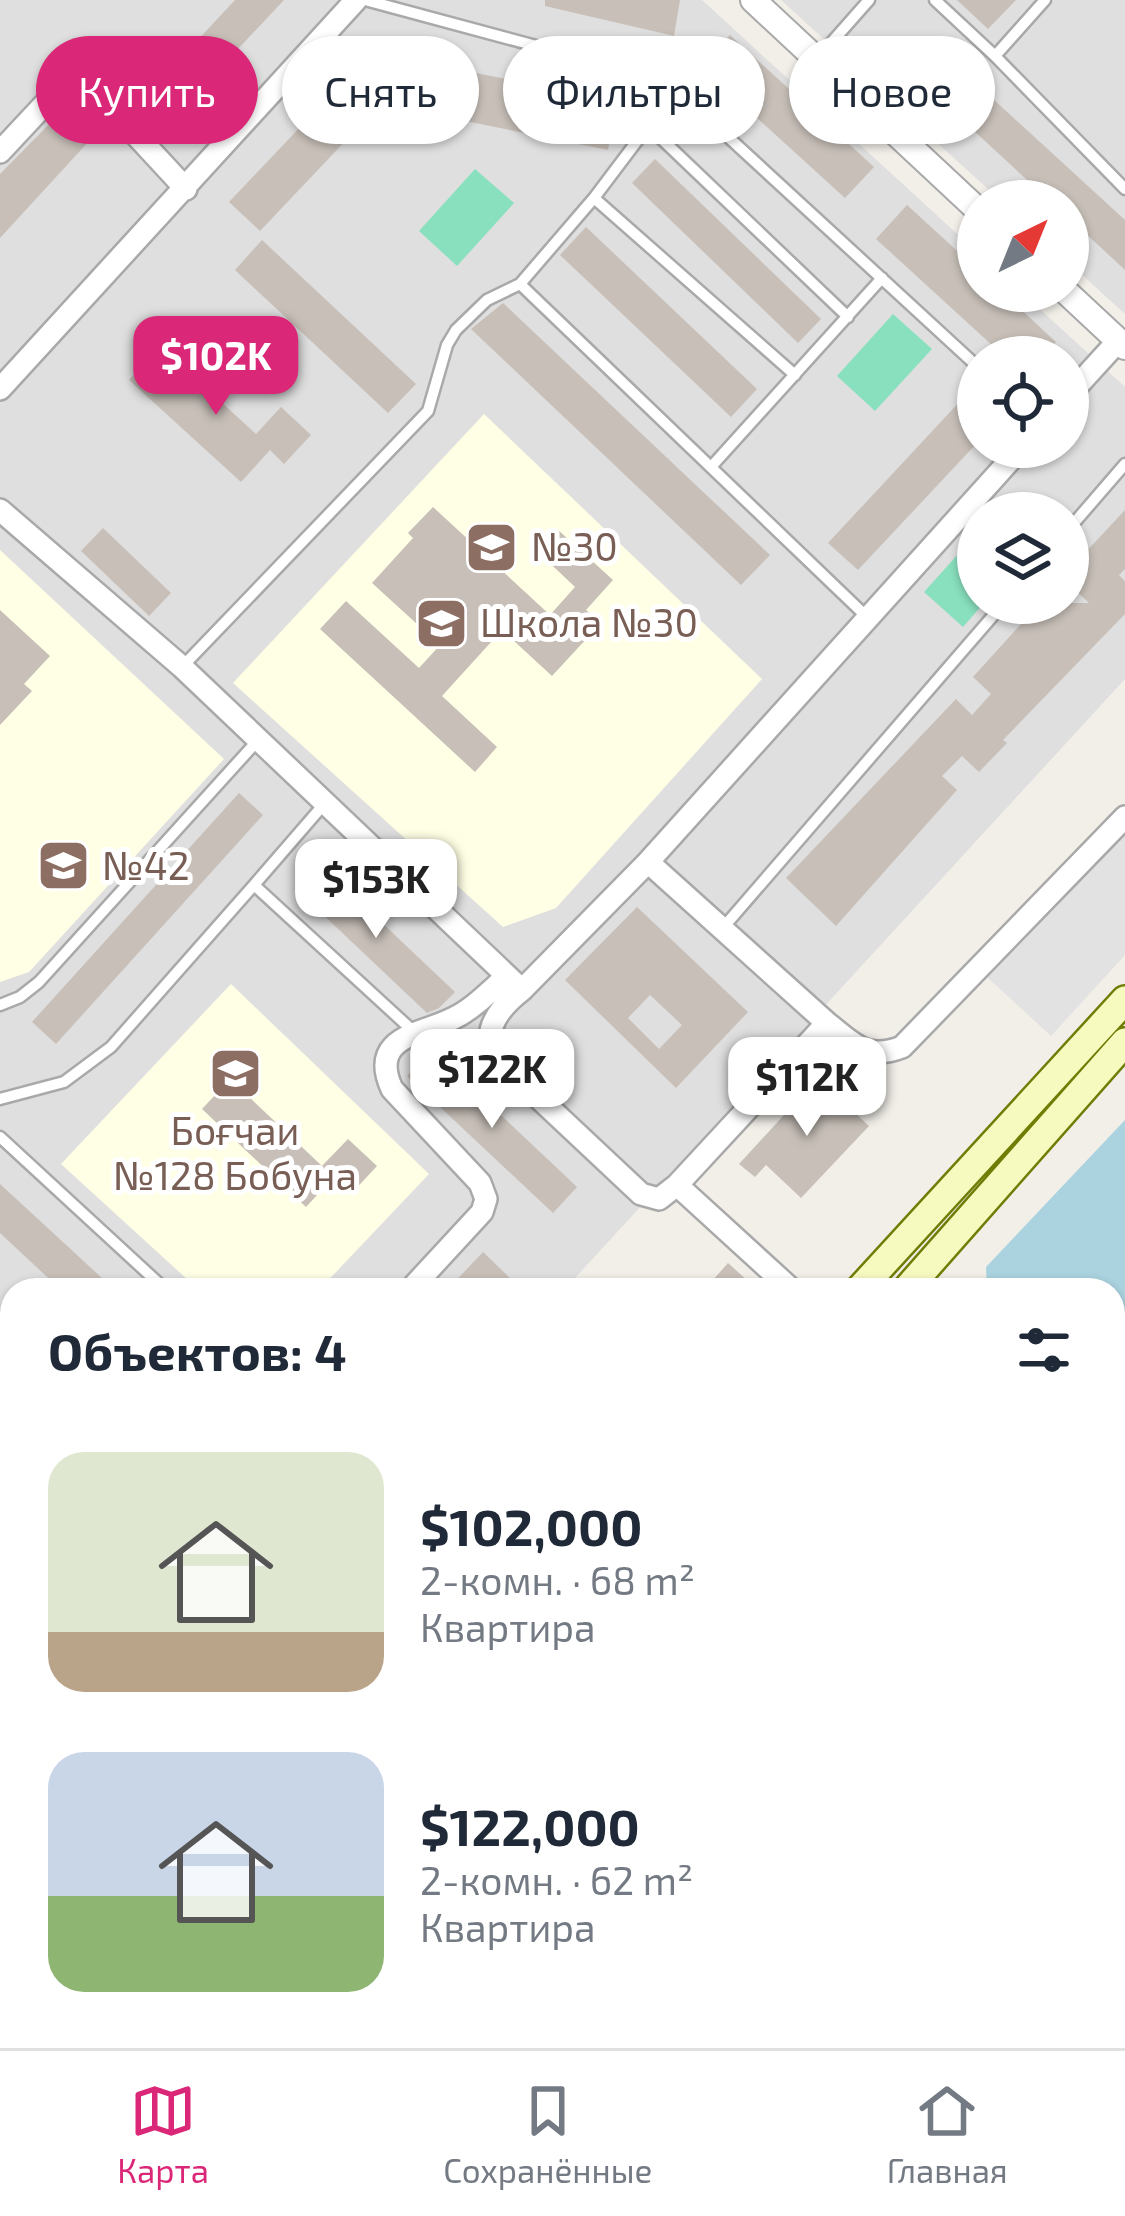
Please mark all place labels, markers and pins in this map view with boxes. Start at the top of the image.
pin: $102K [132,316,300,418]
school or university icon: №30 [464,519,520,575]
place label: №30 [531,522,618,569]
school or university icon: Школа №30 [413,595,469,651]
place label: Школа №30 [480,598,698,645]
school or university icon: №42 [35,838,91,894]
pin: $153K [292,839,460,941]
place label: №42 [102,841,190,888]
pin: $122K [408,1029,576,1131]
pin: $112K [723,1037,891,1139]
school or university icon: Боғчаи №128 Бобуна [207,1046,263,1102]
place label: Боғчаи №128 Бобуна [113,1106,357,1199]

